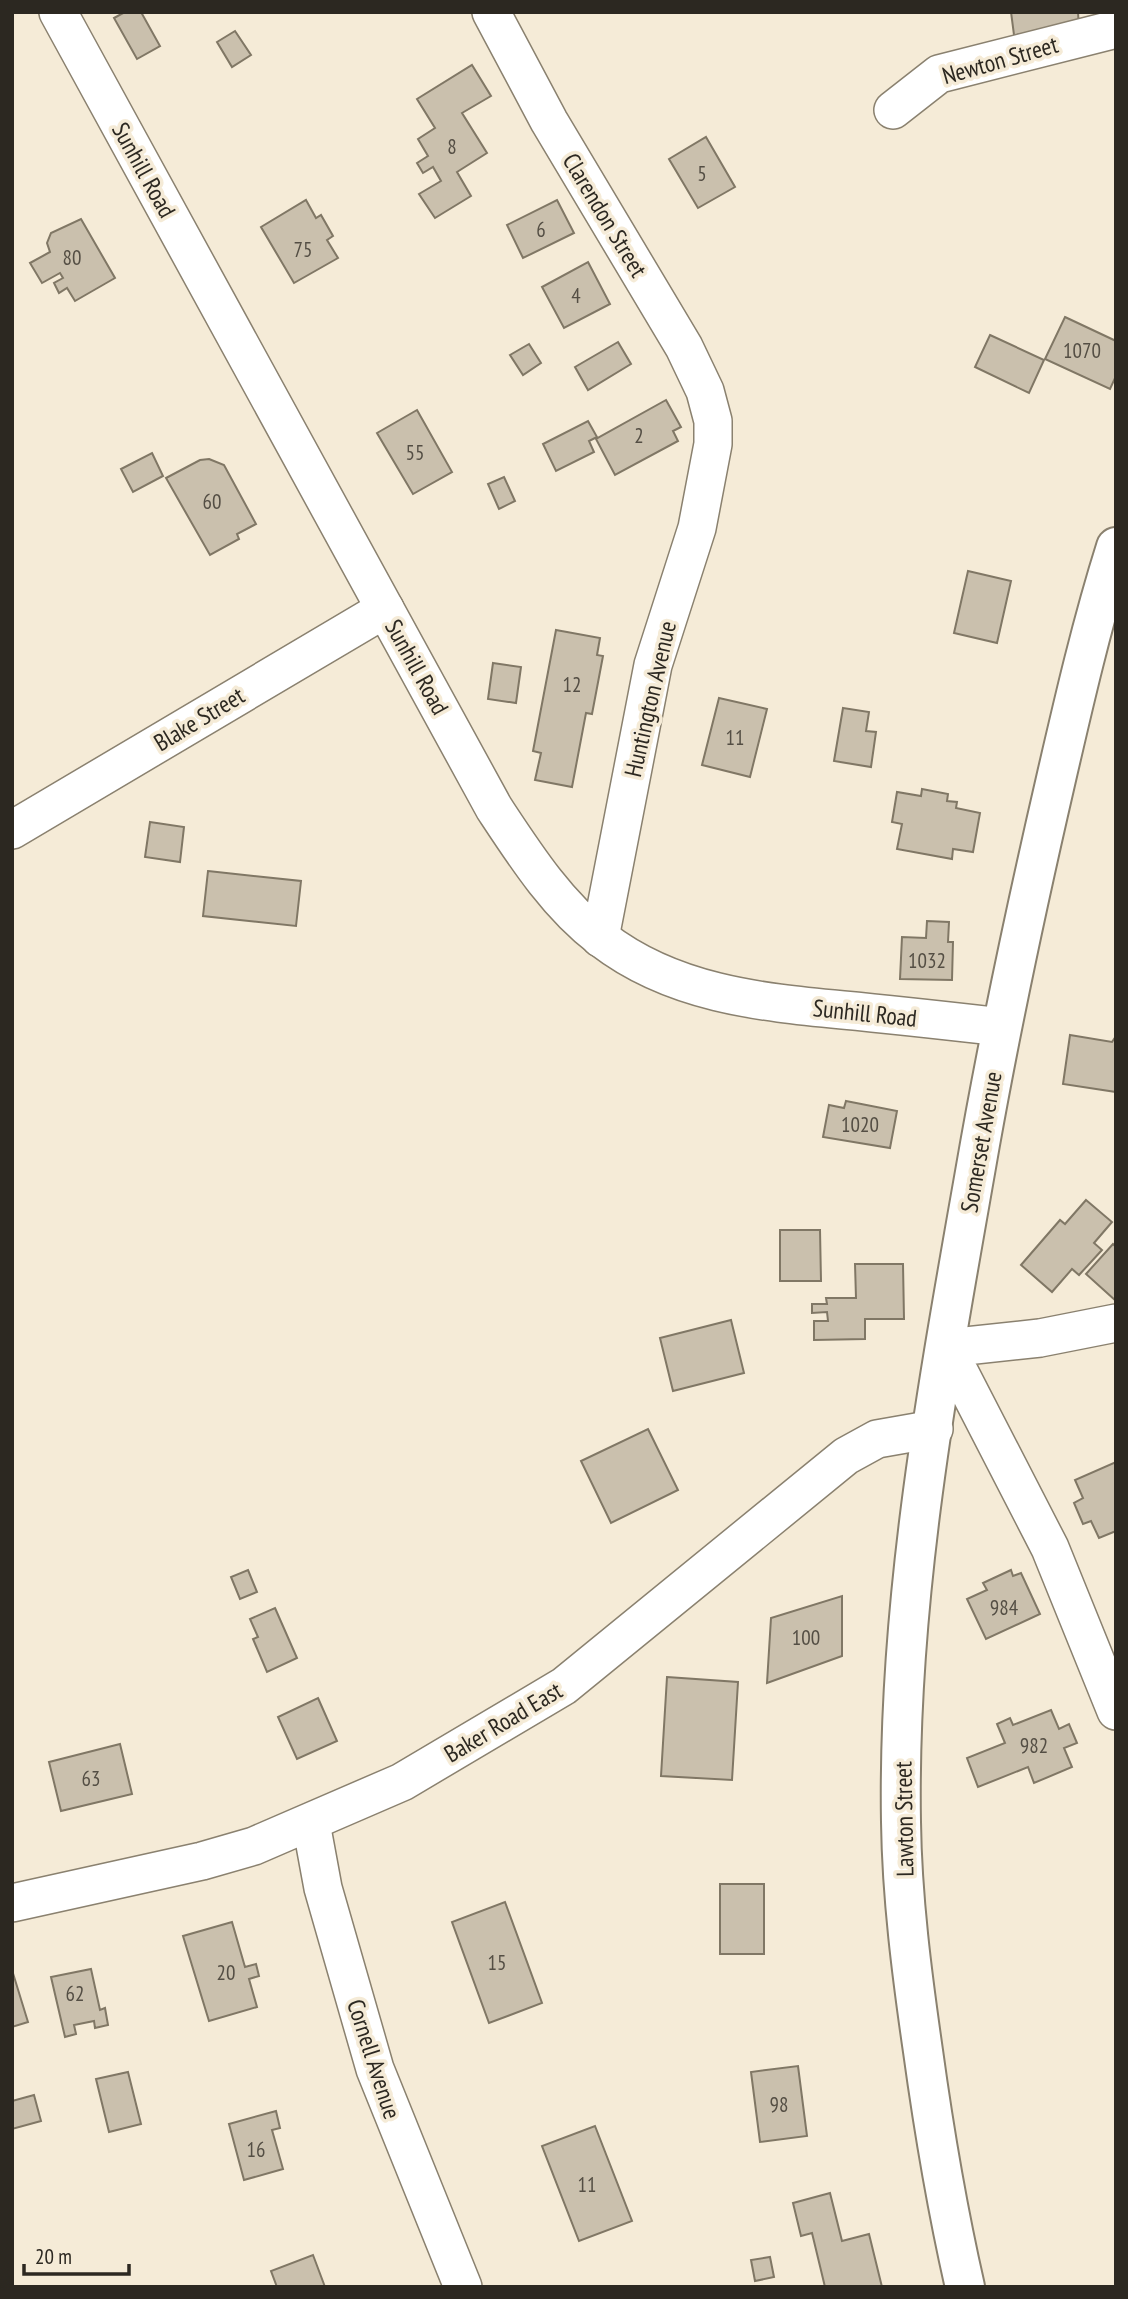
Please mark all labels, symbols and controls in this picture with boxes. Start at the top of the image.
street label: Newton Street [939,29,1062,91]
street label: Sunhill Road [105,117,183,223]
house number: 8 [447,133,457,160]
street label: Clarendon Street [556,147,654,283]
house number: 5 [697,160,707,187]
house number: 6 [536,216,546,243]
house number: 75 [294,236,312,263]
house number: 80 [63,244,81,271]
house number: 4 [571,282,581,309]
house number: 1070 [1063,337,1101,364]
house number: 2 [634,422,644,449]
house number: 55 [406,439,424,466]
house number: 60 [203,488,221,515]
street label: Sunhill Road [378,614,456,720]
street label: Huntington Avenue [617,618,683,780]
house number: 12 [563,671,581,698]
street label: Blake Street [148,680,250,758]
house number: 11 [726,724,744,751]
house number: 1032 [908,947,946,974]
street label: Sunhill Road [812,992,918,1034]
street label: Somerset Avenue [953,1069,1009,1215]
house number: 1020 [841,1111,879,1138]
house number: 984 [990,1594,1019,1621]
house number: 100 [792,1624,820,1651]
street label: Baker Road East [438,1674,568,1769]
house number: 982 [1020,1732,1048,1759]
street label: Lawton Street [887,1761,921,1877]
house number: 63 [82,1765,100,1792]
house number: 15 [488,1949,506,1976]
house number: 20 [217,1959,235,1986]
house number: 62 [66,1980,84,2007]
street label: Cornell Avenue [340,1995,408,2123]
house number: 98 [770,2091,788,2118]
house number: 16 [247,2136,265,2163]
house number: 11 [578,2171,596,2198]
scale bar [24,2232,130,2276]
text: 20 m [35,2243,72,2270]

